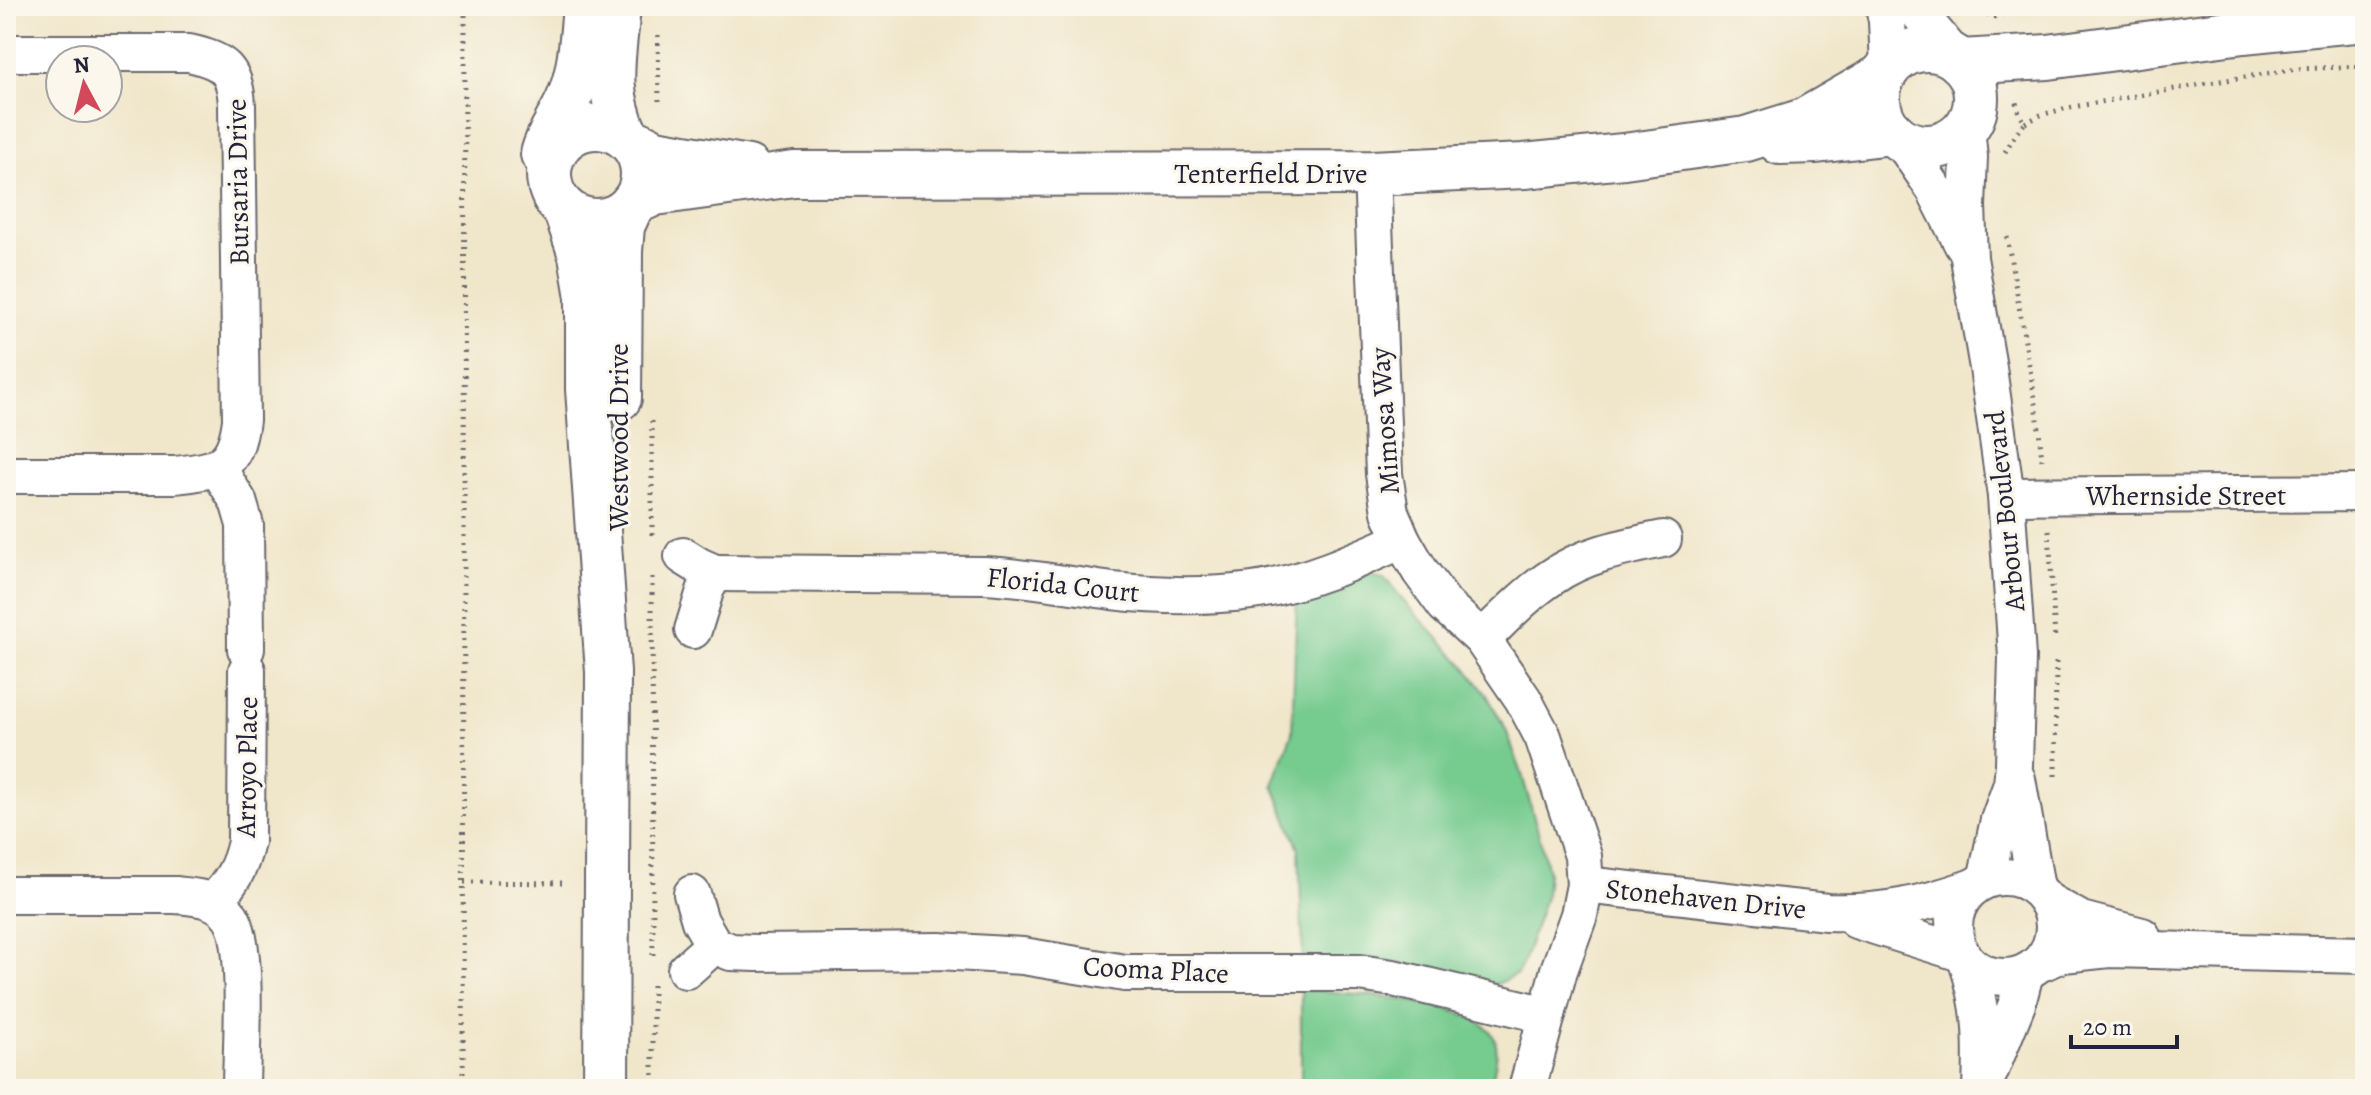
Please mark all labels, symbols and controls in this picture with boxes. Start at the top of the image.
north arrow [44,44,124,124]
text: N [72,49,91,81]
street label: Bursaria Drive [218,98,258,266]
street label: Tenterfield Drive [1174,155,1368,193]
street label: Westwood Drive [600,343,638,532]
street label: Mimosa Way [1361,346,1409,496]
street label: Arbour Boulevard [1975,408,2035,614]
street label: Whernside Street [2085,477,2286,515]
street label: Florida Court [985,558,1141,612]
street label: Arroyo Place [227,696,267,839]
street label: Stonehaven Drive [1604,870,1808,928]
street label: Cooma Place [1082,947,1230,993]
scale bar [2071,999,2177,1049]
text: 20 m [2083,1011,2132,1043]

